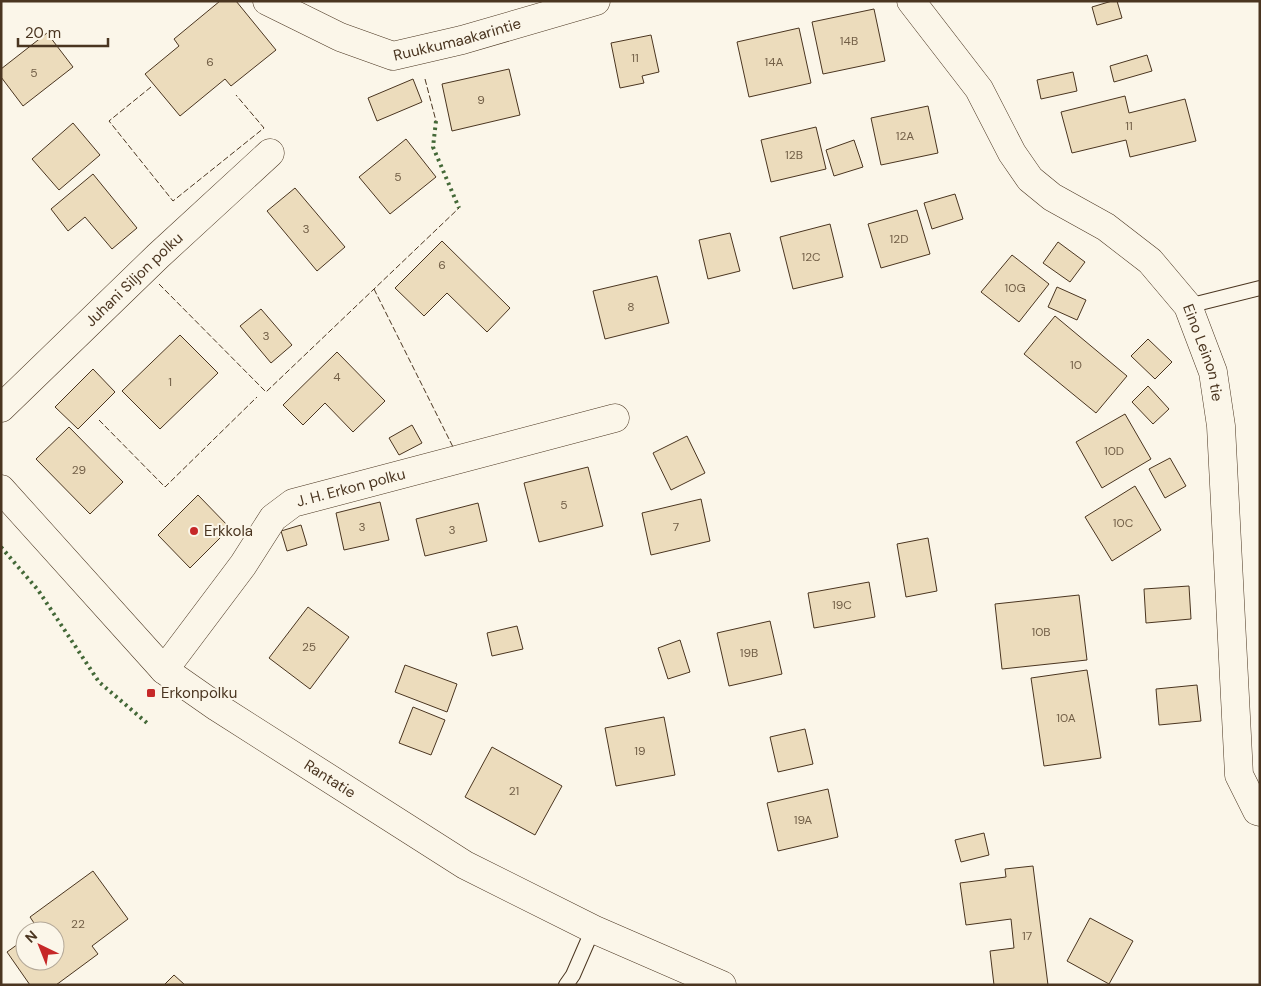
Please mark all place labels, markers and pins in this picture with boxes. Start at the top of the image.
place label: Erkkola [204,521,253,541]
marker: Erkkola [188,525,200,537]
place label: Erkonpolku [161,683,237,703]
marker: Erkonpolku [145,687,157,699]

